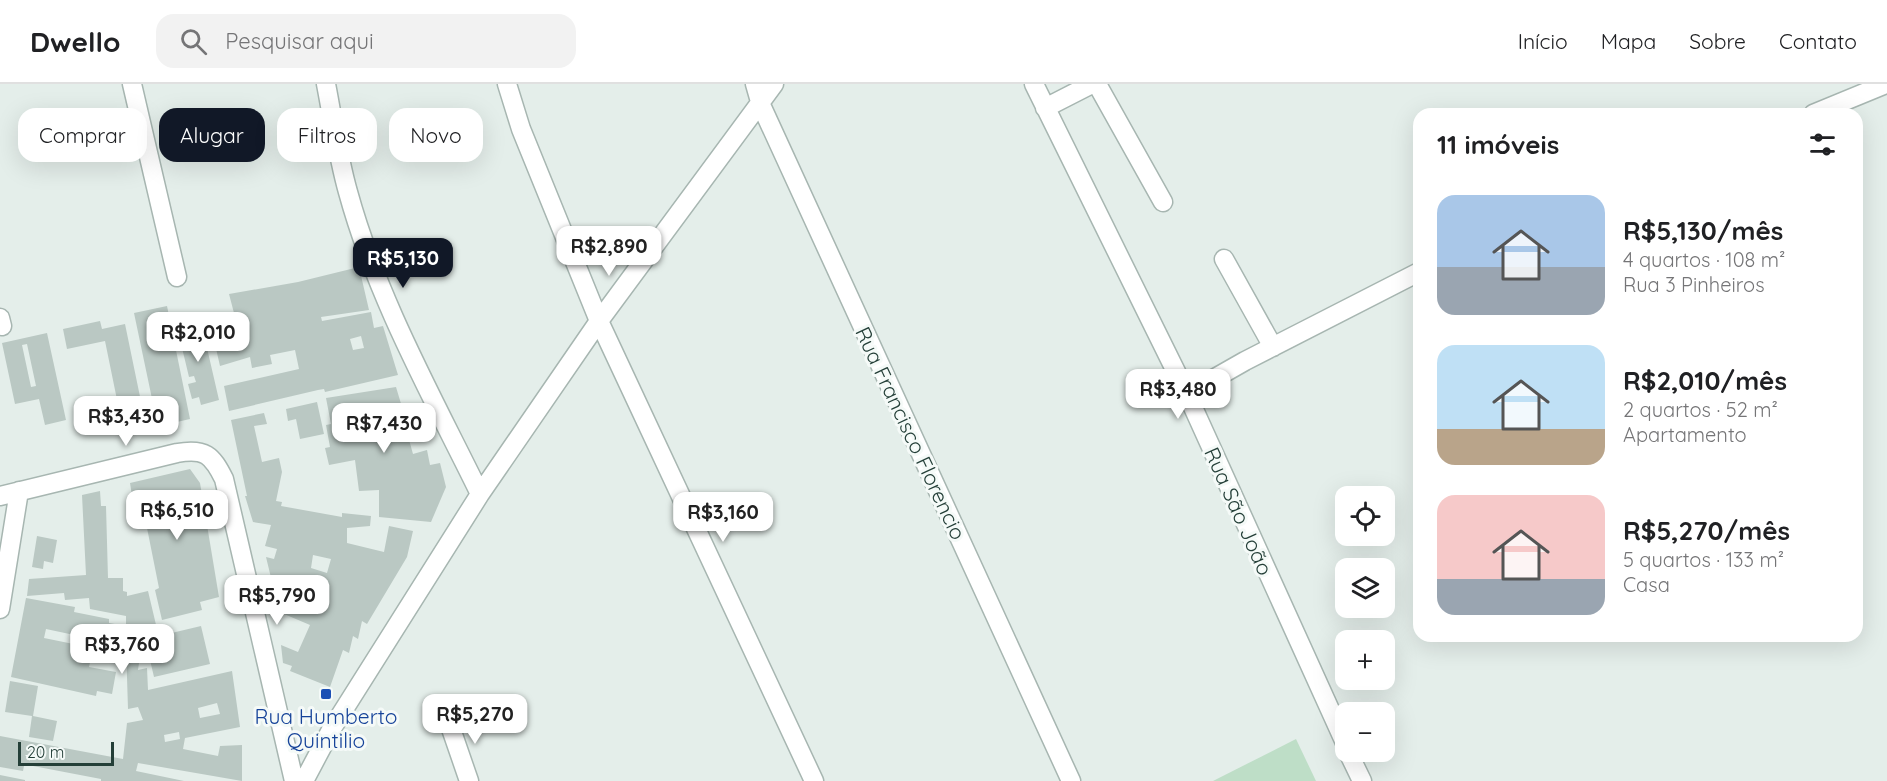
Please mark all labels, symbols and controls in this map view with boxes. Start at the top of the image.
search box [156,14,576,68]
text: Dwello [30,24,120,59]
icon: search [177,25,210,58]
text: Pesquisar aqui [225,27,374,55]
text: Início [1518,28,1568,54]
text: Mapa [1601,28,1656,54]
text: Sobre [1689,28,1746,54]
text: Contato [1779,28,1857,54]
chip: Comprar [18,108,147,162]
chip: Alugar [159,108,265,162]
chip: Filtros [277,108,377,162]
chip: Novo [389,108,483,162]
text: 11 imóveis [1437,128,1559,161]
icon: filters [1806,128,1839,161]
text: R$5,130/mês [1623,214,1783,247]
icon: home [1485,219,1557,291]
pin: R$2,890 [554,226,664,277]
text: R$2,890 [570,233,648,258]
pin: R$5,130 [348,238,458,289]
text: R$5,130 [367,245,439,270]
text: 4 quartos · 108 m² [1623,247,1785,272]
text: Rua 3 Pinheiros [1623,272,1765,297]
pin: R$2,010 [143,312,253,363]
text: R$2,010 [161,319,235,344]
street label: Rua Francisco Florencio [850,322,972,544]
text: R$2,010/mês [1623,364,1787,397]
pin: R$3,480 [1123,369,1233,420]
icon: home [1485,369,1557,441]
text: R$3,480 [1140,376,1216,401]
pin: R$3,430 [71,396,181,447]
text: 2 quartos · 52 m² [1623,397,1778,422]
text: R$3,430 [88,403,164,428]
pin: R$7,430 [329,403,439,454]
text: R$7,430 [346,410,422,435]
text: Apartamento [1623,422,1747,447]
street label: Rua São João [1199,443,1279,579]
map controls [1335,486,1395,762]
button: locate [1335,486,1395,546]
pin: R$6,510 [122,490,232,541]
pin: R$3,160 [668,492,778,543]
text: R$6,510 [140,497,214,522]
text: R$3,160 [687,499,759,524]
text: R$5,270/mês [1623,514,1790,547]
icon: home [1485,519,1557,591]
text: 5 quartos · 133 m² [1623,547,1784,572]
button: layers [1335,558,1395,618]
text: Casa [1623,572,1670,597]
pin: R$5,790 [222,575,332,626]
text: R$5,790 [238,582,316,607]
pin: R$3,760 [67,624,177,675]
button: + [1335,630,1395,690]
text: R$3,760 [84,631,160,656]
marker: Rua Humberto Quintilio [319,687,333,701]
pin: R$5,270 [420,694,530,745]
text: R$5,270 [436,701,514,726]
button: − [1335,702,1395,762]
place label: Rua Humberto Quintilio [255,703,397,753]
scale bar [18,739,114,766]
text: 20 m [27,742,64,762]

